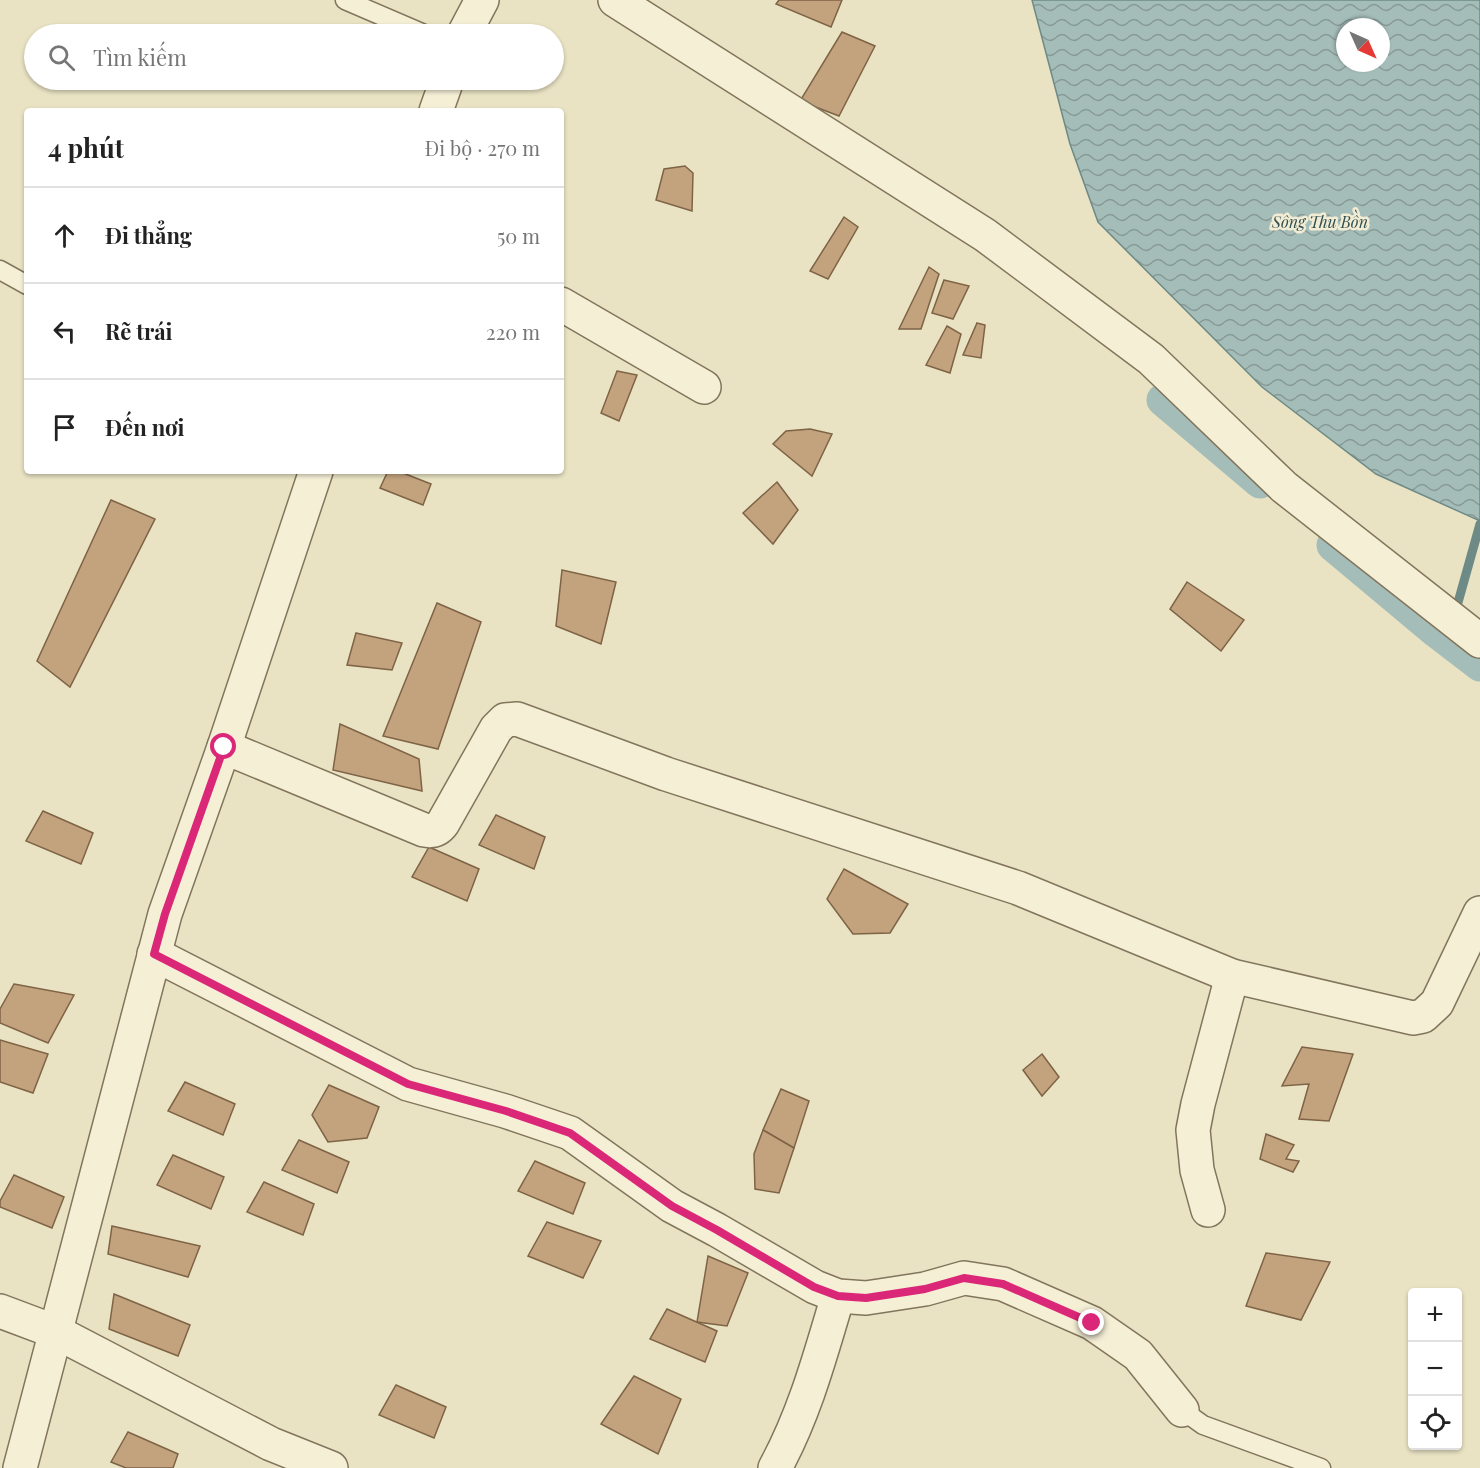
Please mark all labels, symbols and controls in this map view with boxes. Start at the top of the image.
north arrow [1336,18,1390,72]
search box [24,24,564,90]
icon: search [45,41,78,74]
text: Tìm kiếm [93,42,187,72]
text: 4 phút [48,130,124,165]
text: Đi bộ · 270 m [425,134,540,161]
water label: Sông Thu Bồn [1271,209,1368,232]
icon: ahead [48,219,81,252]
text: Đi thẳng [105,220,192,250]
text: 50 m [497,222,540,249]
icon: left [48,315,81,348]
text: Rẽ trái [105,316,173,346]
text: 220 m [486,318,540,345]
icon: arrive [48,411,81,444]
text: Đến nơi [105,412,184,442]
route start [210,733,236,759]
map controls [1408,1288,1462,1450]
button: + [1408,1288,1462,1342]
route end [1078,1309,1104,1335]
button: − [1408,1342,1462,1396]
button: locate [1408,1396,1462,1450]

